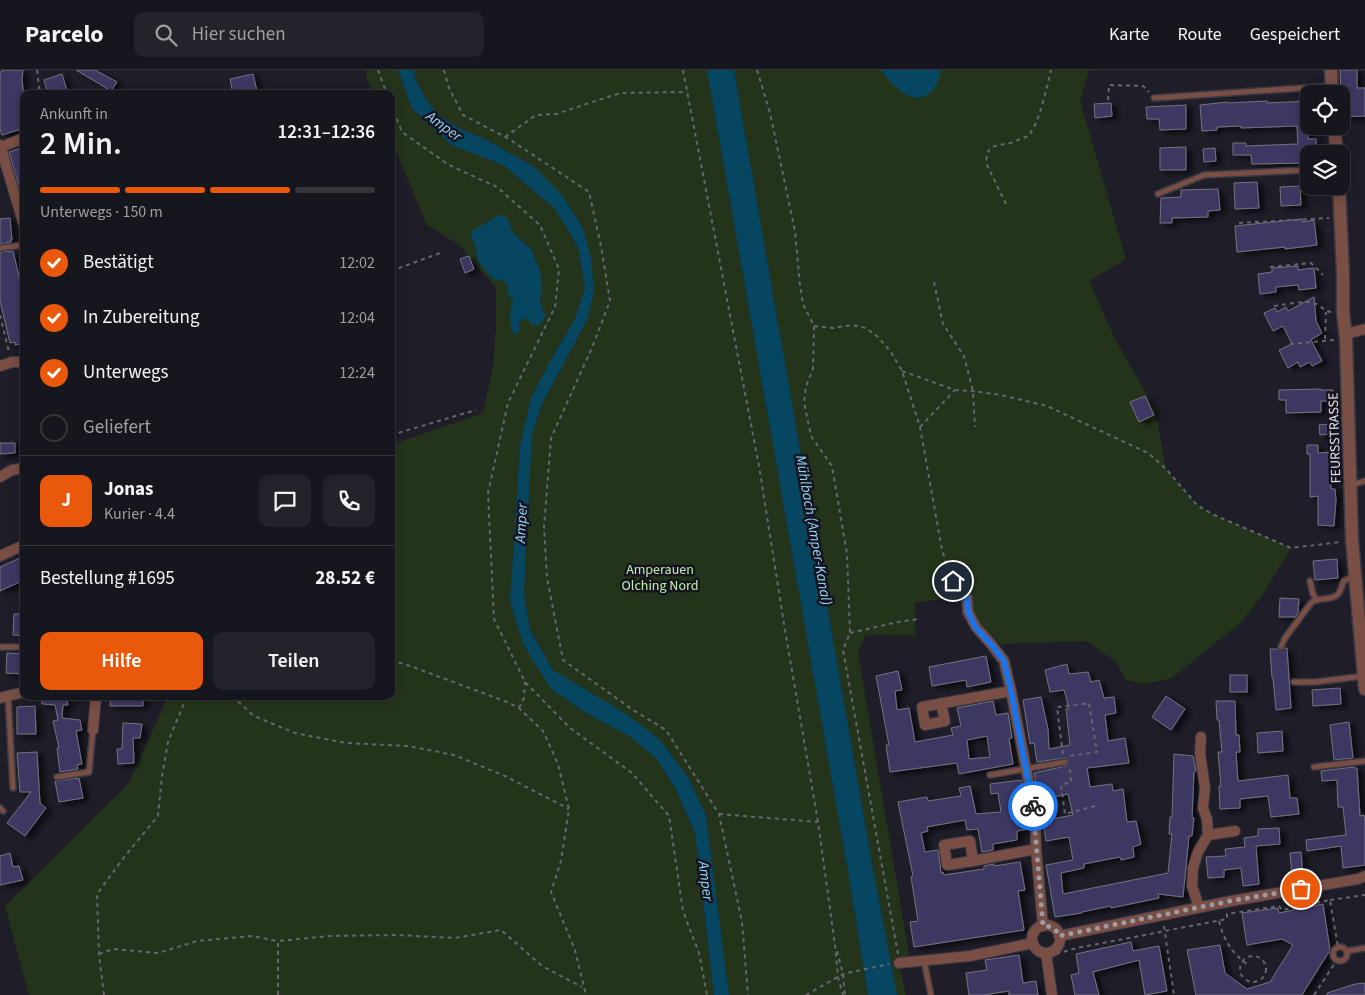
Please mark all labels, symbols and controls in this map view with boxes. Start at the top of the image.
search box [134,12,484,57]
text: Parcelo [25,17,104,52]
icon: search [152,21,180,49]
text: Hier suchen [192,21,286,48]
text: Karte [1109,22,1149,47]
text: Route [1177,22,1222,47]
text: Gespeichert [1250,22,1340,47]
map controls [1300,85,1350,195]
button: locate [1300,85,1350,135]
text: Ankunft in [40,103,108,125]
water label: Amper [421,106,467,147]
text: 12:31–12:36 [277,119,375,146]
text: 2 Min. [40,121,122,167]
button: layers [1300,145,1350,195]
text: Unterwegs · 150 m [40,201,163,223]
icon: check [40,249,68,277]
text: Bestätigt [83,249,154,276]
text: 12:02 [339,252,375,274]
icon: check [40,304,68,332]
text: In Zubereitung [83,304,200,331]
text: 12:04 [339,307,375,329]
icon: check [40,359,68,387]
text: Unterwegs [83,359,169,386]
text: 12:24 [339,362,375,384]
street label: FEURSSTRASSE [1323,392,1347,484]
text: Geliefert [83,414,151,441]
water label: Mühlbach (Amper-Kanal) [790,453,837,607]
button: chat [259,475,311,527]
button: phone [323,475,375,527]
text: Jonas [104,476,154,503]
text: J [61,487,71,514]
water label: Amper [510,502,533,545]
text: Kurier · 4.4 [104,503,175,525]
park label: Amperauen Olching Nord [622,560,698,596]
pin [932,560,974,602]
text: Bestellung #1695 [40,565,175,592]
text: 28.52 € [315,565,375,592]
icon: home [939,567,967,595]
button: Hilfe [40,632,203,690]
button: Teilen [213,632,375,690]
courier [1008,781,1058,831]
icon: bike [1019,792,1047,820]
water label: Amper [693,859,718,903]
pin [1280,868,1322,910]
icon: bag [1287,875,1315,903]

